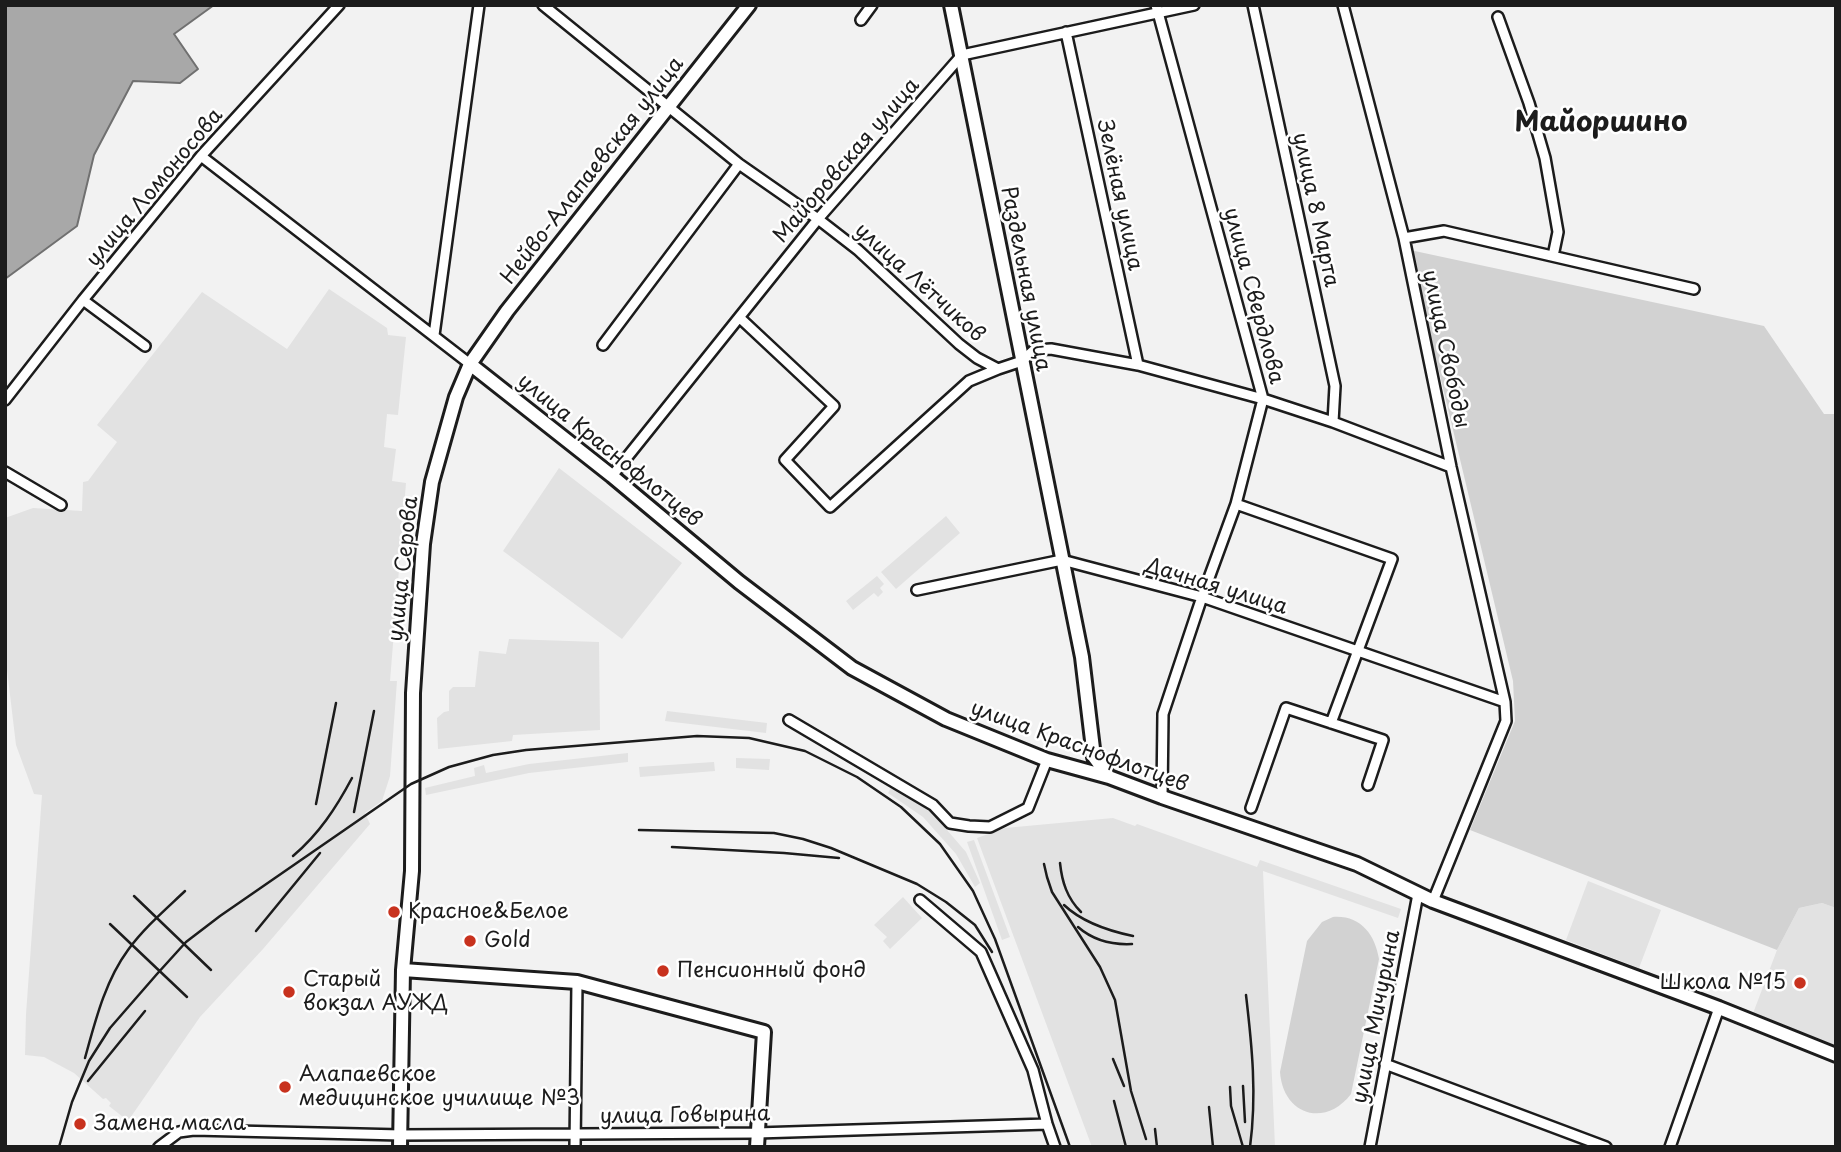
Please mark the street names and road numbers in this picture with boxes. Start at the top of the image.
street label: Нейво-Алапаевская улица [496,52,690,290]
street label: Майоровская улица [769,73,925,249]
street label: улица Ломоносова [81,104,229,272]
street label: Зелёная улица [1091,117,1147,273]
street label: улица 8 Марта [1286,130,1344,290]
street label: Раздельная улица [995,184,1055,374]
street label: улица Свердлова [1217,205,1289,387]
street label: улица Лётчиков [849,218,989,348]
street label: улица Свободы [1416,268,1474,430]
street label: улица Краснофлотцев [512,369,706,533]
street label: улица Серова [384,495,424,643]
street label: Дачная улица [1142,553,1290,621]
street label: улица Краснофлотцев [967,696,1191,798]
street label: улица Мичурина [1348,928,1406,1106]
street label: улица Говырина [600,1102,770,1130]

